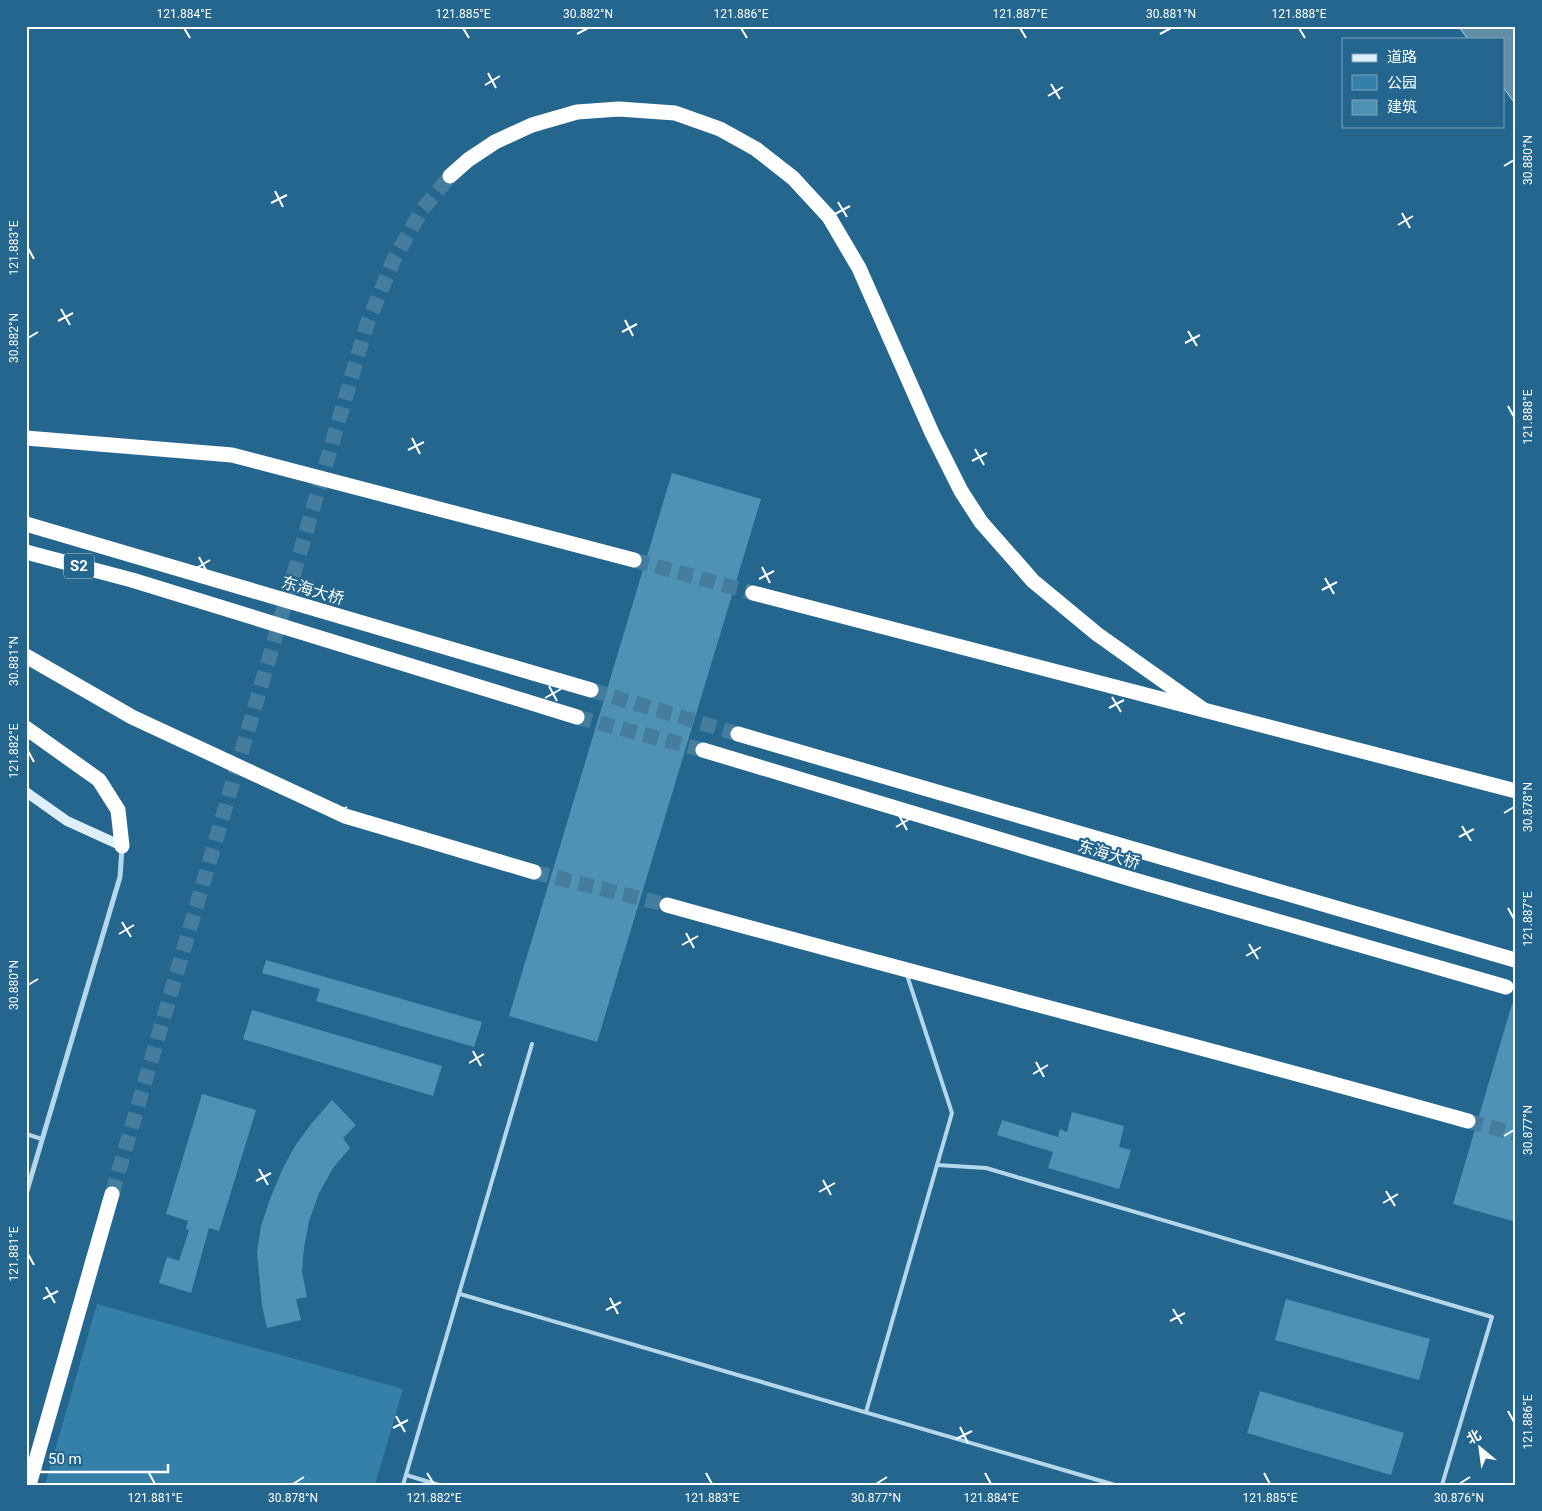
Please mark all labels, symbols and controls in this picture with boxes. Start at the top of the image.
text: 121.884°E [157,7,212,21]
text: 121.885°E [436,7,491,21]
text: 30.882°N [563,7,613,21]
text: 121.886°E [714,7,769,21]
text: 121.887°E [993,7,1048,21]
text: 30.881°N [1146,7,1196,21]
text: 121.888°E [1272,7,1327,21]
legend [1342,38,1504,128]
text: 道路 [1387,48,1417,66]
text: 公园 [1387,74,1417,92]
text: 建筑 [1387,98,1417,116]
text: 30.880°N [1521,135,1535,185]
text: 121.883°E [7,220,21,275]
text: 30.882°N [7,313,21,363]
text: 121.888°E [1521,389,1535,444]
road number: S2 [64,554,94,578]
street label: 东海大桥 [279,573,346,608]
text: 30.881°N [7,636,21,686]
text: 121.882°E [7,723,21,778]
text: 30.878°N [1521,782,1535,832]
street label: 东海大桥 [1075,836,1142,873]
text: 121.887°E [1521,891,1535,946]
text: 30.880°N [7,960,21,1010]
text: 30.877°N [1521,1105,1535,1155]
text: 121.881°E [7,1226,21,1281]
text: 121.886°E [1521,1394,1535,1449]
north arrow [1454,1424,1504,1474]
text: 北 [1464,1426,1484,1447]
scale bar [40,1441,168,1473]
text: 50 m [48,1450,82,1468]
text: 121.881°E [128,1491,183,1505]
text: 30.878°N [268,1491,318,1505]
text: 121.882°E [407,1491,462,1505]
text: 121.883°E [685,1491,740,1505]
text: 30.877°N [851,1491,901,1505]
text: 121.884°E [964,1491,1019,1505]
text: 121.885°E [1243,1491,1298,1505]
text: 30.876°N [1434,1491,1484,1505]

